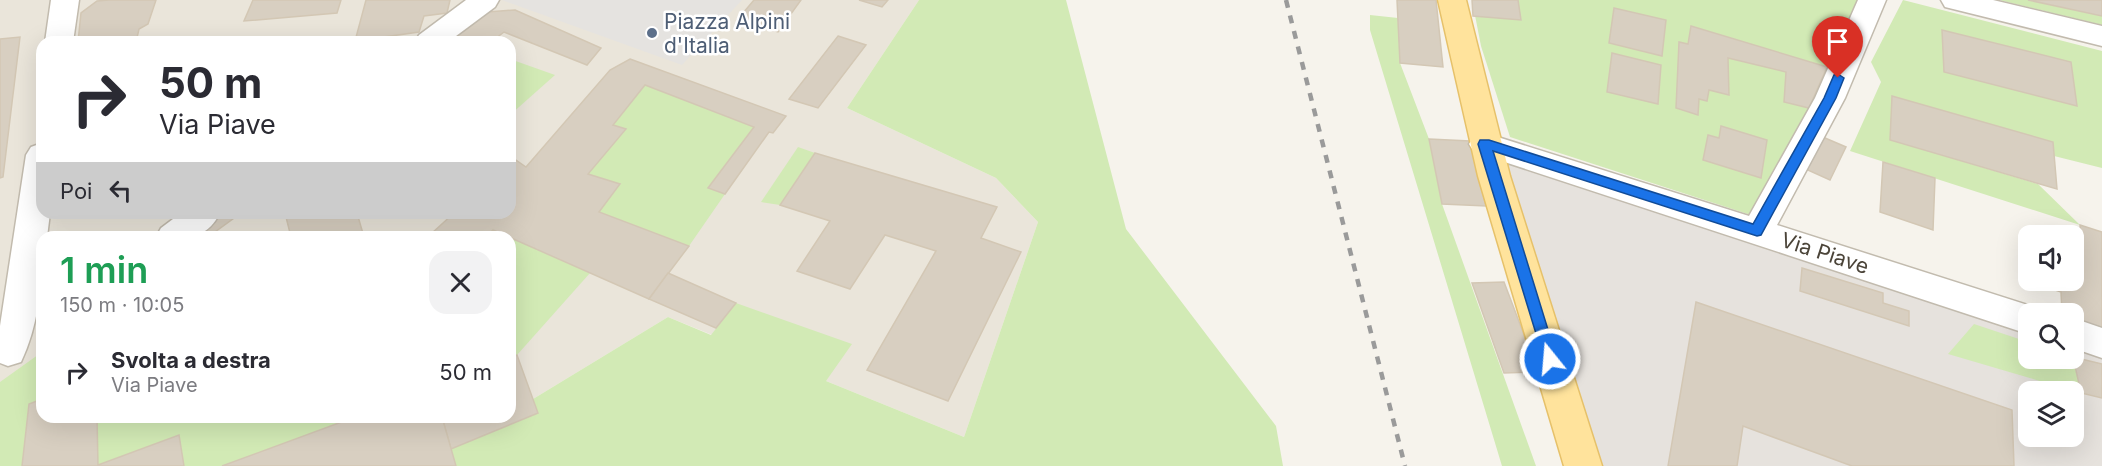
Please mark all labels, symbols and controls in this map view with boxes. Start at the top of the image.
place label: Piazza Alpini d'Italia [664,9,790,58]
pin [1812,16,1863,78]
icon: arrive [1821,25,1854,58]
marker: Piazza Alpini d'Italia [645,26,659,40]
text: 50 m [159,57,262,108]
icon: right [60,60,138,138]
text: Via Piave [159,108,276,141]
icon: left [104,174,137,207]
text: Poi [60,178,92,204]
map controls [2018,225,2084,447]
button: sound [2018,225,2084,291]
street label: Via Piave [1778,227,1872,279]
text: 1 min [60,248,148,292]
button: close [429,251,492,314]
text: 150 m · 10:05 [60,293,184,317]
button: search [2018,303,2084,369]
position arrow [1518,327,1582,391]
text: Svolta a destra [111,347,271,373]
icon: right [60,356,93,389]
text: 50 m [439,359,492,385]
text: Via Piave [111,373,198,397]
button: layers [2018,381,2084,447]

